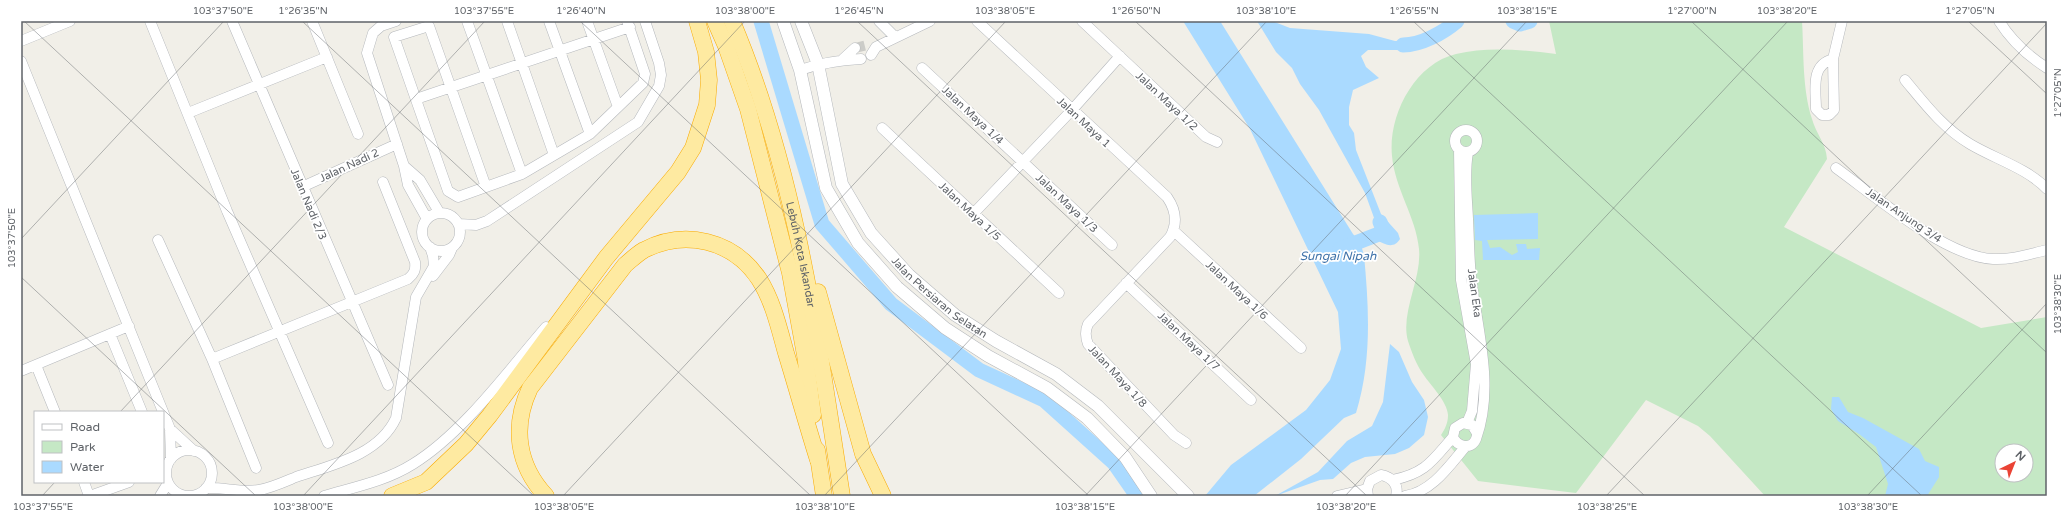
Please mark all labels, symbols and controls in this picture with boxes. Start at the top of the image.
text: 103°37'50"E [193,5,253,17]
text: 1°26'35"N [278,5,328,17]
text: 103°37'55"E [454,5,514,17]
text: 1°26'40"N [556,5,606,17]
text: 103°38'00"E [715,5,775,17]
text: 1°26'45"N [834,5,884,17]
text: 103°38'05"E [975,5,1035,17]
text: 1°26'50"N [1111,5,1161,17]
text: 103°38'10"E [1236,5,1296,17]
text: 1°26'55"N [1389,5,1439,17]
text: 103°38'15"E [1497,5,1557,17]
text: 1°27'00"N [1667,5,1717,17]
text: 103°38'20"E [1757,5,1817,17]
text: 1°27'05"N [1945,5,1995,17]
text: 1°27'05"N [2052,68,2064,118]
street label: Jalan Maya 1/2 [1133,69,1200,133]
street label: Jalan Maya 1/4 [939,84,1006,147]
street label: Jalan Maya 1 [1054,94,1113,150]
street label: Jalan Nadi 2 [317,146,381,185]
street label: Jalan Nadi 2/3 [288,167,329,242]
street label: Jalan Maya 1/3 [1033,171,1100,235]
street label: Jalan Maya 1/5 [936,179,1003,243]
street label: Jalan Anjung 3/4 [1863,185,1944,246]
street label: Lebuh Kota Iskandar [783,201,818,309]
text: 103°37'50"E [6,208,18,268]
water label: Sungai Nipah [1300,249,1377,263]
street label: Jalan Persiaran Selatan [889,254,990,341]
street label: Jalan Maya 1/6 [1203,258,1270,322]
street label: Jalan Eka [1465,268,1484,318]
text: 103°38'30"E [2052,274,2064,334]
street label: Jalan Maya 1/7 [1155,309,1222,374]
street label: Jalan Maya 1/8 [1086,343,1150,410]
legend [34,411,164,483]
text: Road [70,420,100,434]
text: Park [70,440,96,454]
north arrow [1994,443,2034,483]
text: N [2013,448,2028,464]
text: Water [70,460,105,474]
text: 103°37'55"E [13,501,73,513]
text: 103°38'00"E [273,501,333,513]
text: 103°38'05"E [534,501,594,513]
text: 103°38'10"E [795,501,855,513]
text: 103°38'15"E [1055,501,1115,513]
text: 103°38'20"E [1316,501,1376,513]
text: 103°38'25"E [1577,501,1637,513]
text: 103°38'30"E [1838,501,1898,513]

